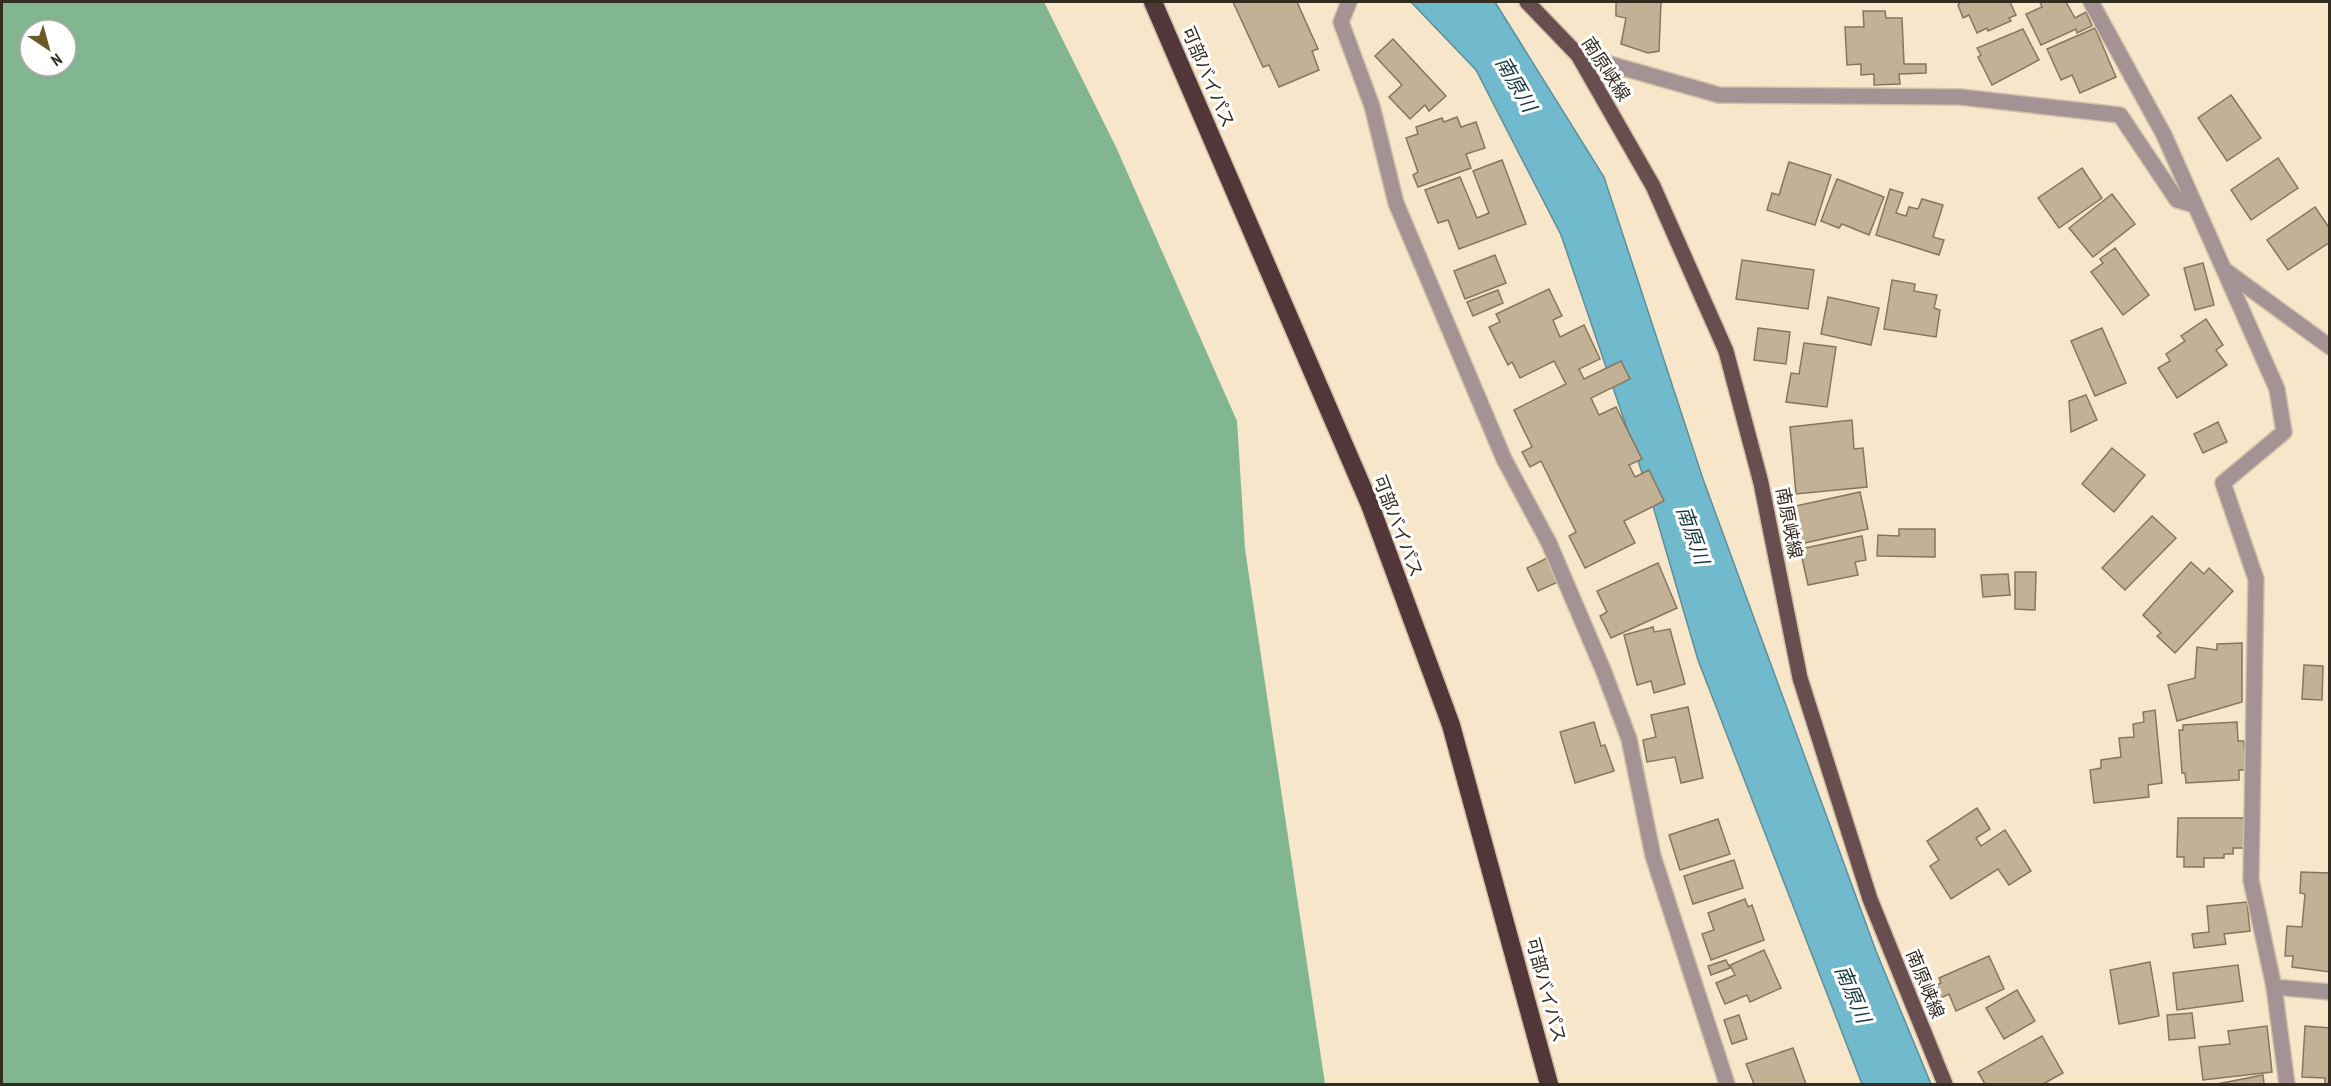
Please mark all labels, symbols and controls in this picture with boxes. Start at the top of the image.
north arrow [18,18,78,78]
street label: 可部バイパス [1177,23,1240,131]
street label: 南原峡線 [1577,32,1636,105]
text: N [47,50,66,71]
water label: 南原川 [1490,52,1543,118]
street label: 可部バイパス [1368,471,1428,580]
street label: 南原峡線 [1771,485,1808,560]
water label: 南原川 [1671,502,1716,569]
street label: 可部バイパス [1521,935,1572,1045]
street label: 南原峡線 [1901,946,1950,1021]
water label: 南原川 [1829,961,1877,1029]

